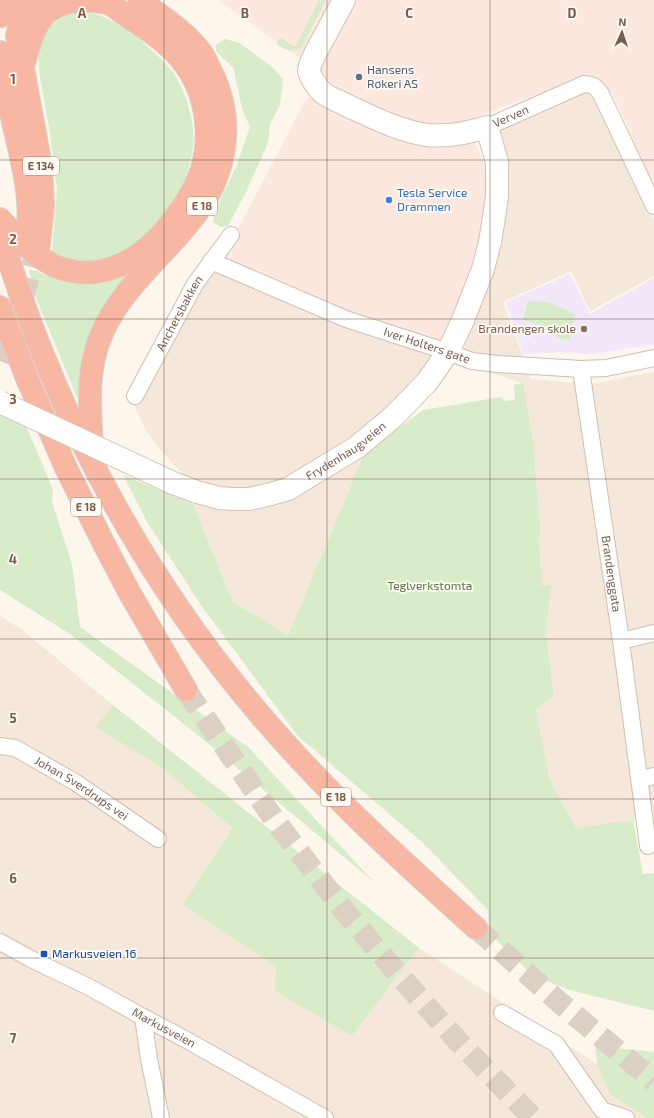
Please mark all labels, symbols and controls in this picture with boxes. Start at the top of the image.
text: A [78,5,87,21]
text: B [241,5,249,21]
text: C [405,5,413,21]
text: D [568,5,577,21]
north arrow [602,12,642,52]
text: N [618,15,627,28]
place label: Hansens Røkeri AS [367,62,418,90]
text: 1 [10,71,16,87]
marker: Hansens Røkeri AS [354,72,364,82]
street label: Verven [490,101,531,130]
road number: E 134 [23,157,59,175]
place label: Tesla Service Drammen [397,185,468,213]
marker: Tesla Service Drammen [384,195,394,205]
road number: E 18 [187,197,217,215]
text: 2 [9,231,17,247]
street label: Anchersbakken [153,272,205,353]
place label: Brandengen skole [478,321,576,335]
street label: Iver Holters gate [382,324,472,366]
marker: Brandengen skole [579,324,589,334]
text: 3 [9,391,17,407]
street label: Frydenhaugveien [303,418,388,483]
road number: E 18 [71,498,101,516]
street label: Brandenggata [600,534,625,613]
text: 4 [9,551,17,567]
park label: Teglverkstomta [388,578,472,592]
text: 5 [9,710,17,726]
street label: Johan Sverdrups vei [33,753,131,823]
road number: E 18 [321,788,351,806]
text: 6 [9,870,17,886]
place label: Markusveien 16 [52,946,137,960]
marker: Markusveien 16 [39,949,49,959]
street label: Markusveien [130,1004,199,1050]
text: 7 [10,1030,17,1046]

